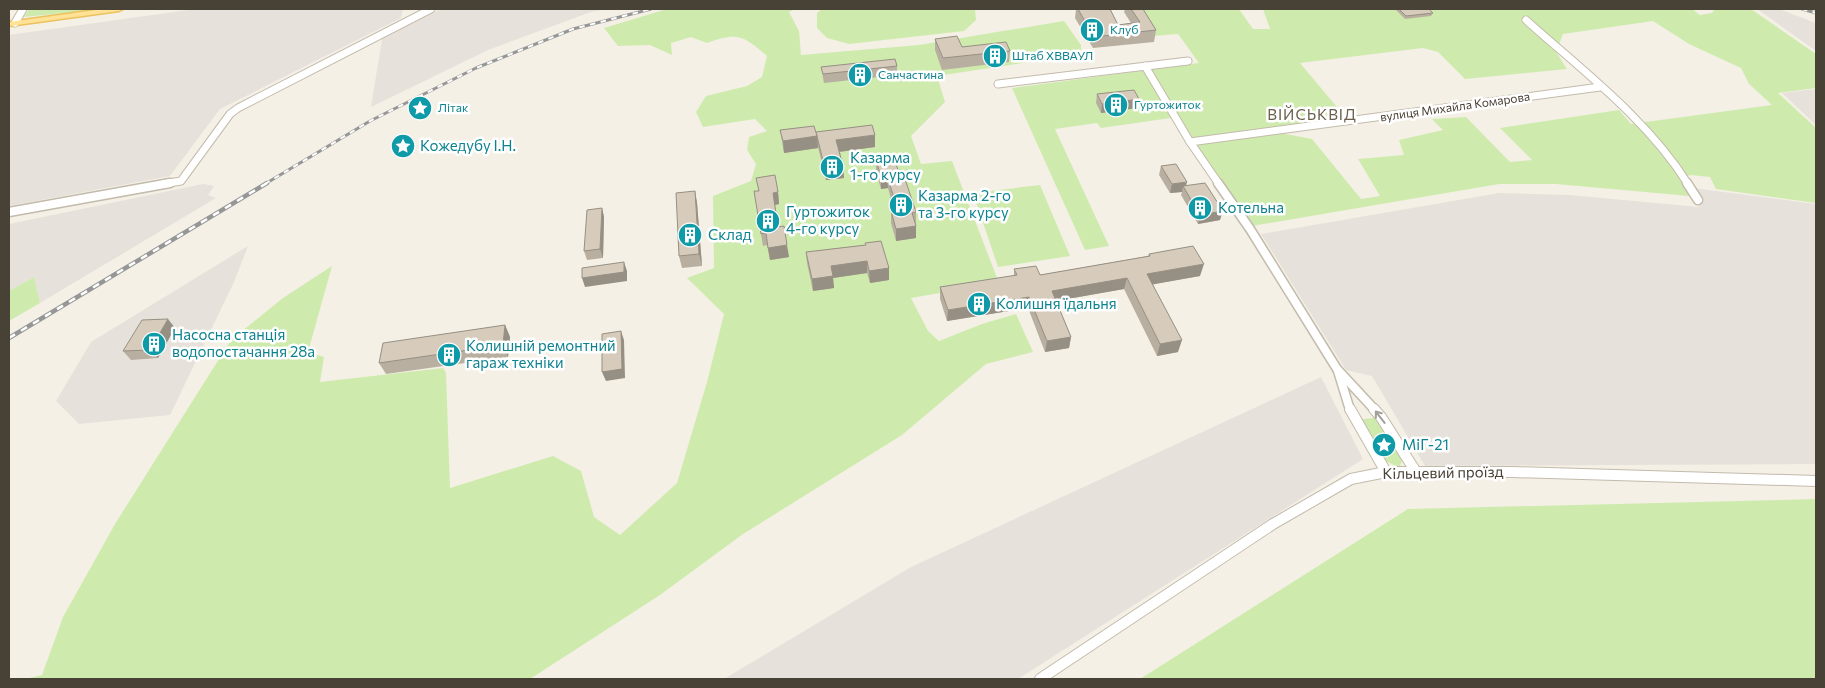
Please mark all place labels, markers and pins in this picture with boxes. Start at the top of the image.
building icon: Клуб [1079,17,1105,43]
place label: Клуб [1110,22,1138,36]
building icon: Штаб ХВВАУЛ [982,43,1008,69]
place label: Штаб ХВВАУЛ [1012,48,1093,62]
building icon: Санчастина [847,62,873,88]
place label: Санчастина [878,67,943,81]
building icon: Гуртожиток [1103,92,1129,118]
place icon: Літак [407,95,433,121]
place label: Гуртожиток [1134,97,1202,111]
place label: Літак [438,100,469,114]
place icon: Кожедубу І.Н. [390,133,416,159]
place label: Кожедубу І.Н. [420,136,516,154]
place label: Казарма 1-го курсу [850,148,921,183]
building icon: Казарма 1-го курсу [819,154,845,180]
place label: Казарма 2-го та 3-го курсу [918,186,1011,221]
building icon: Казарма 2-го та 3-го курсу [888,192,914,218]
building icon: Котельна [1187,195,1213,221]
place label: Котельна [1218,198,1284,216]
place label: Гуртожиток 4-го курсу [786,202,870,237]
building icon: Гуртожиток 4-го курсу [755,208,781,234]
building icon: Склад [677,222,703,248]
place label: Склад [708,225,752,243]
building icon: Колишня їдальня [966,291,992,317]
place label: Колишня їдальня [996,294,1117,312]
place label: Насосна станція водопостачання 28а [172,325,315,360]
building icon: Насосна станція водопостачання 28а [141,331,167,357]
place label: Колишній ремонтний гараж техніки [466,336,616,371]
building icon: Колишній ремонтний гараж техніки [436,342,462,368]
place icon: МіГ-21 [1371,432,1397,458]
place label: МіГ-21 [1402,435,1449,453]

